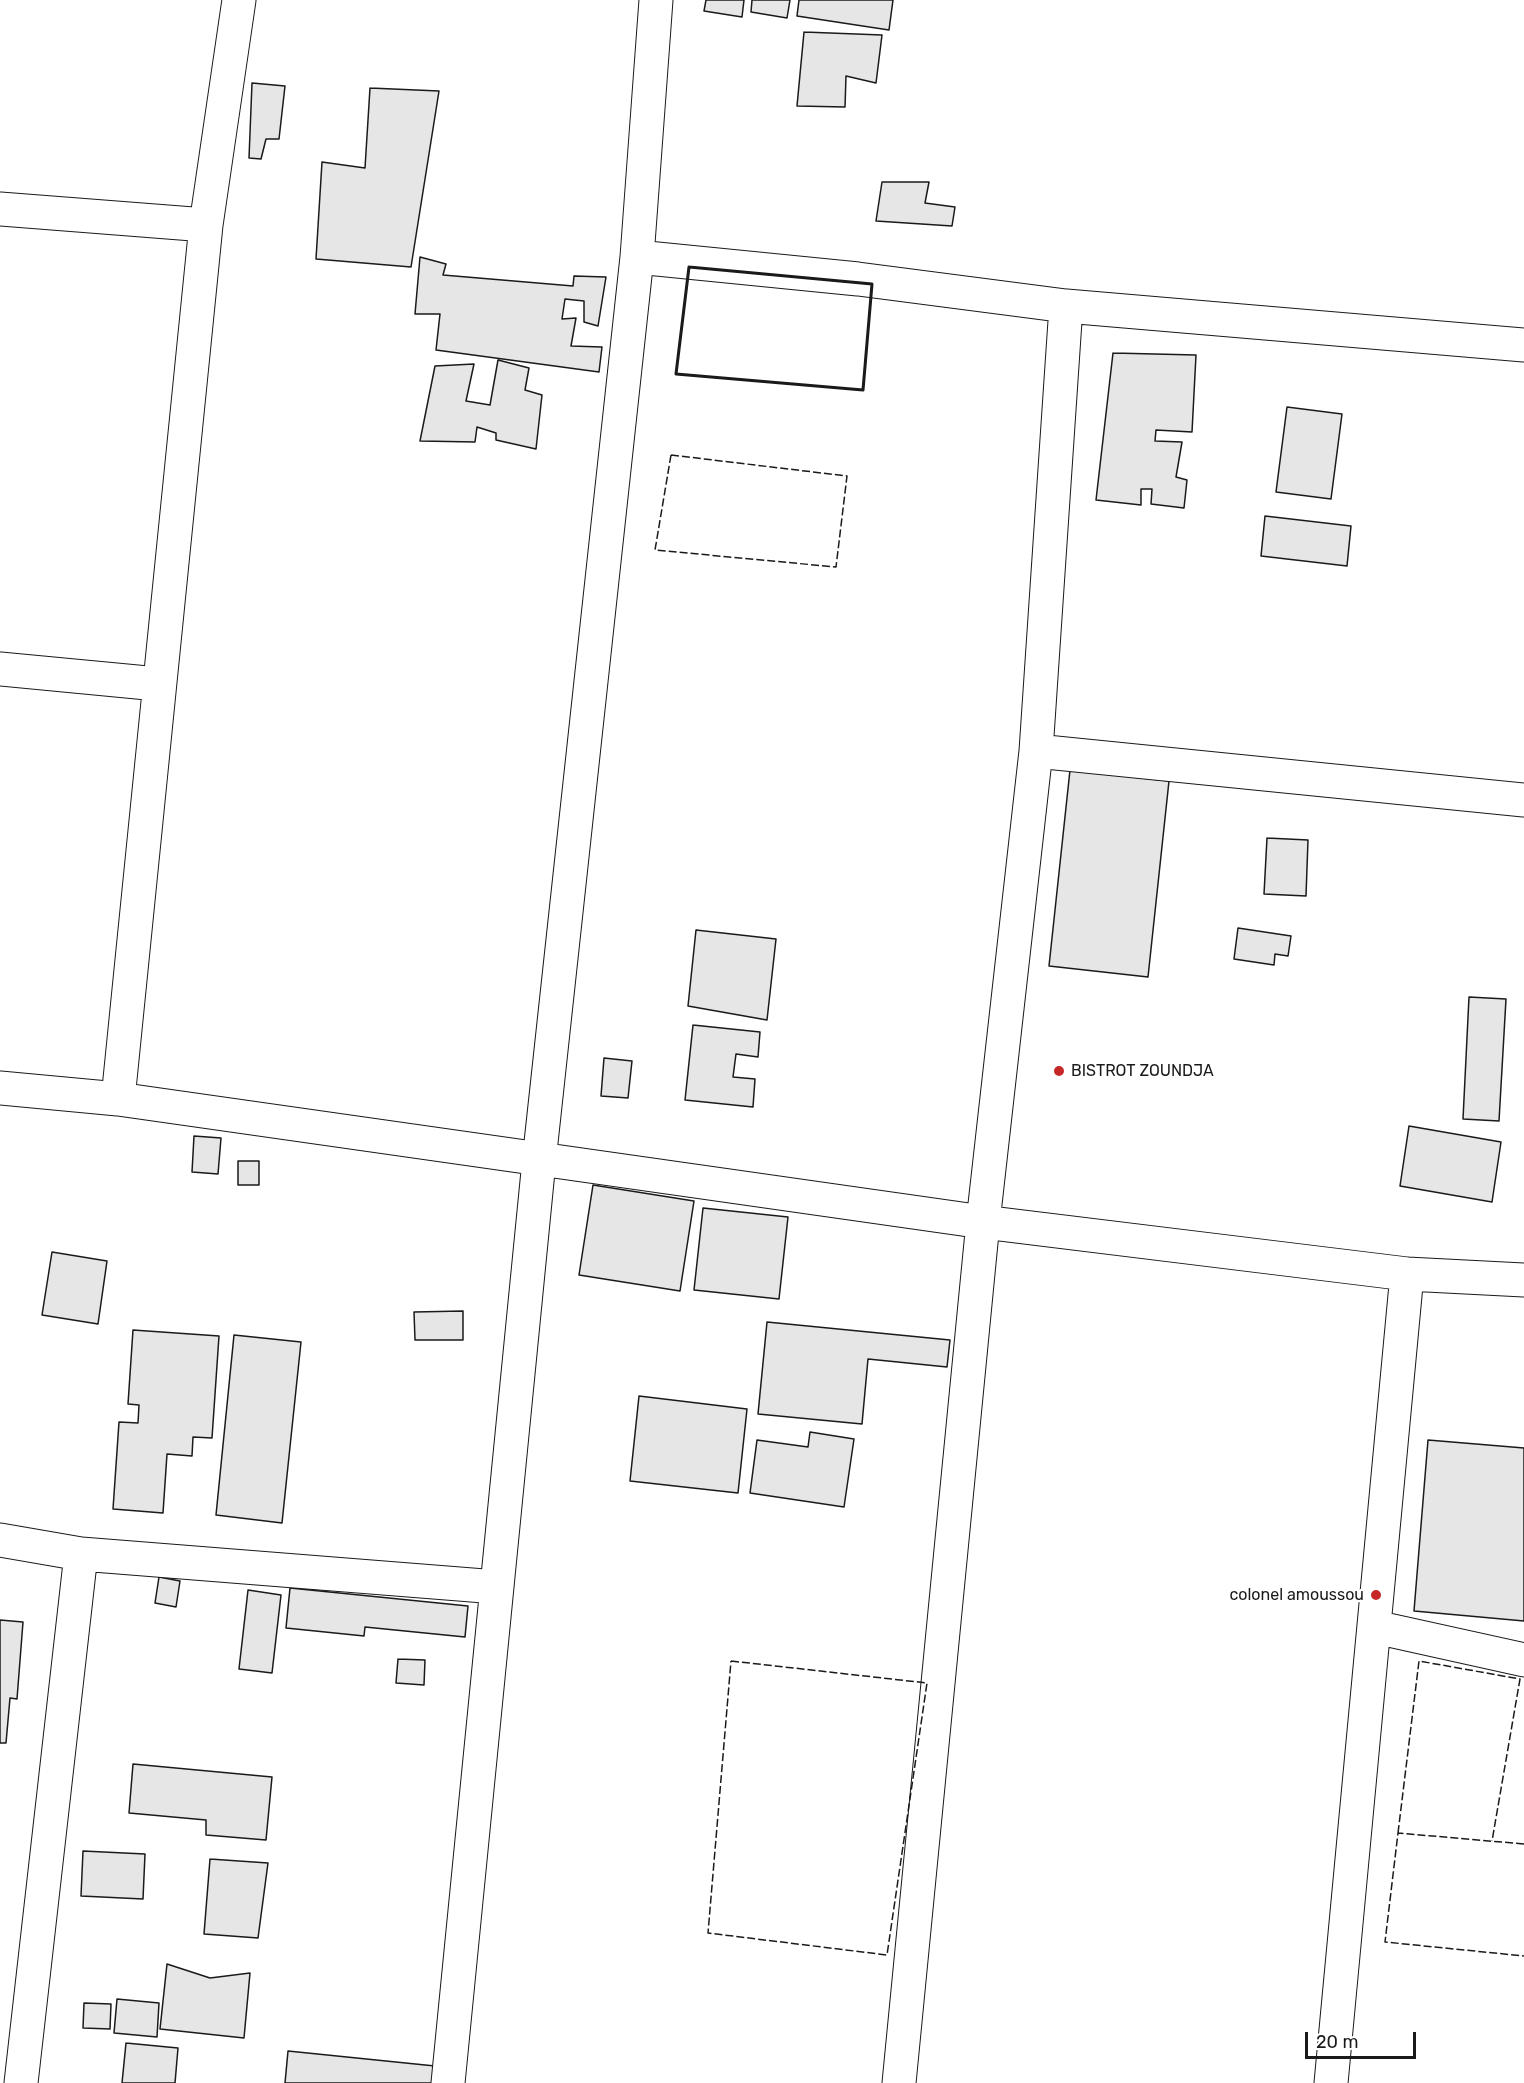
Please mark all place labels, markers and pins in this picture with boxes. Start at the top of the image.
place label: BISTROT ZOUNDJA [1071,1061,1214,1081]
marker: BISTROT ZOUNDJA [1052,1064,1066,1078]
place label: colonel amoussou [1229,1585,1364,1605]
marker: colonel amoussou [1369,1588,1383,1602]

